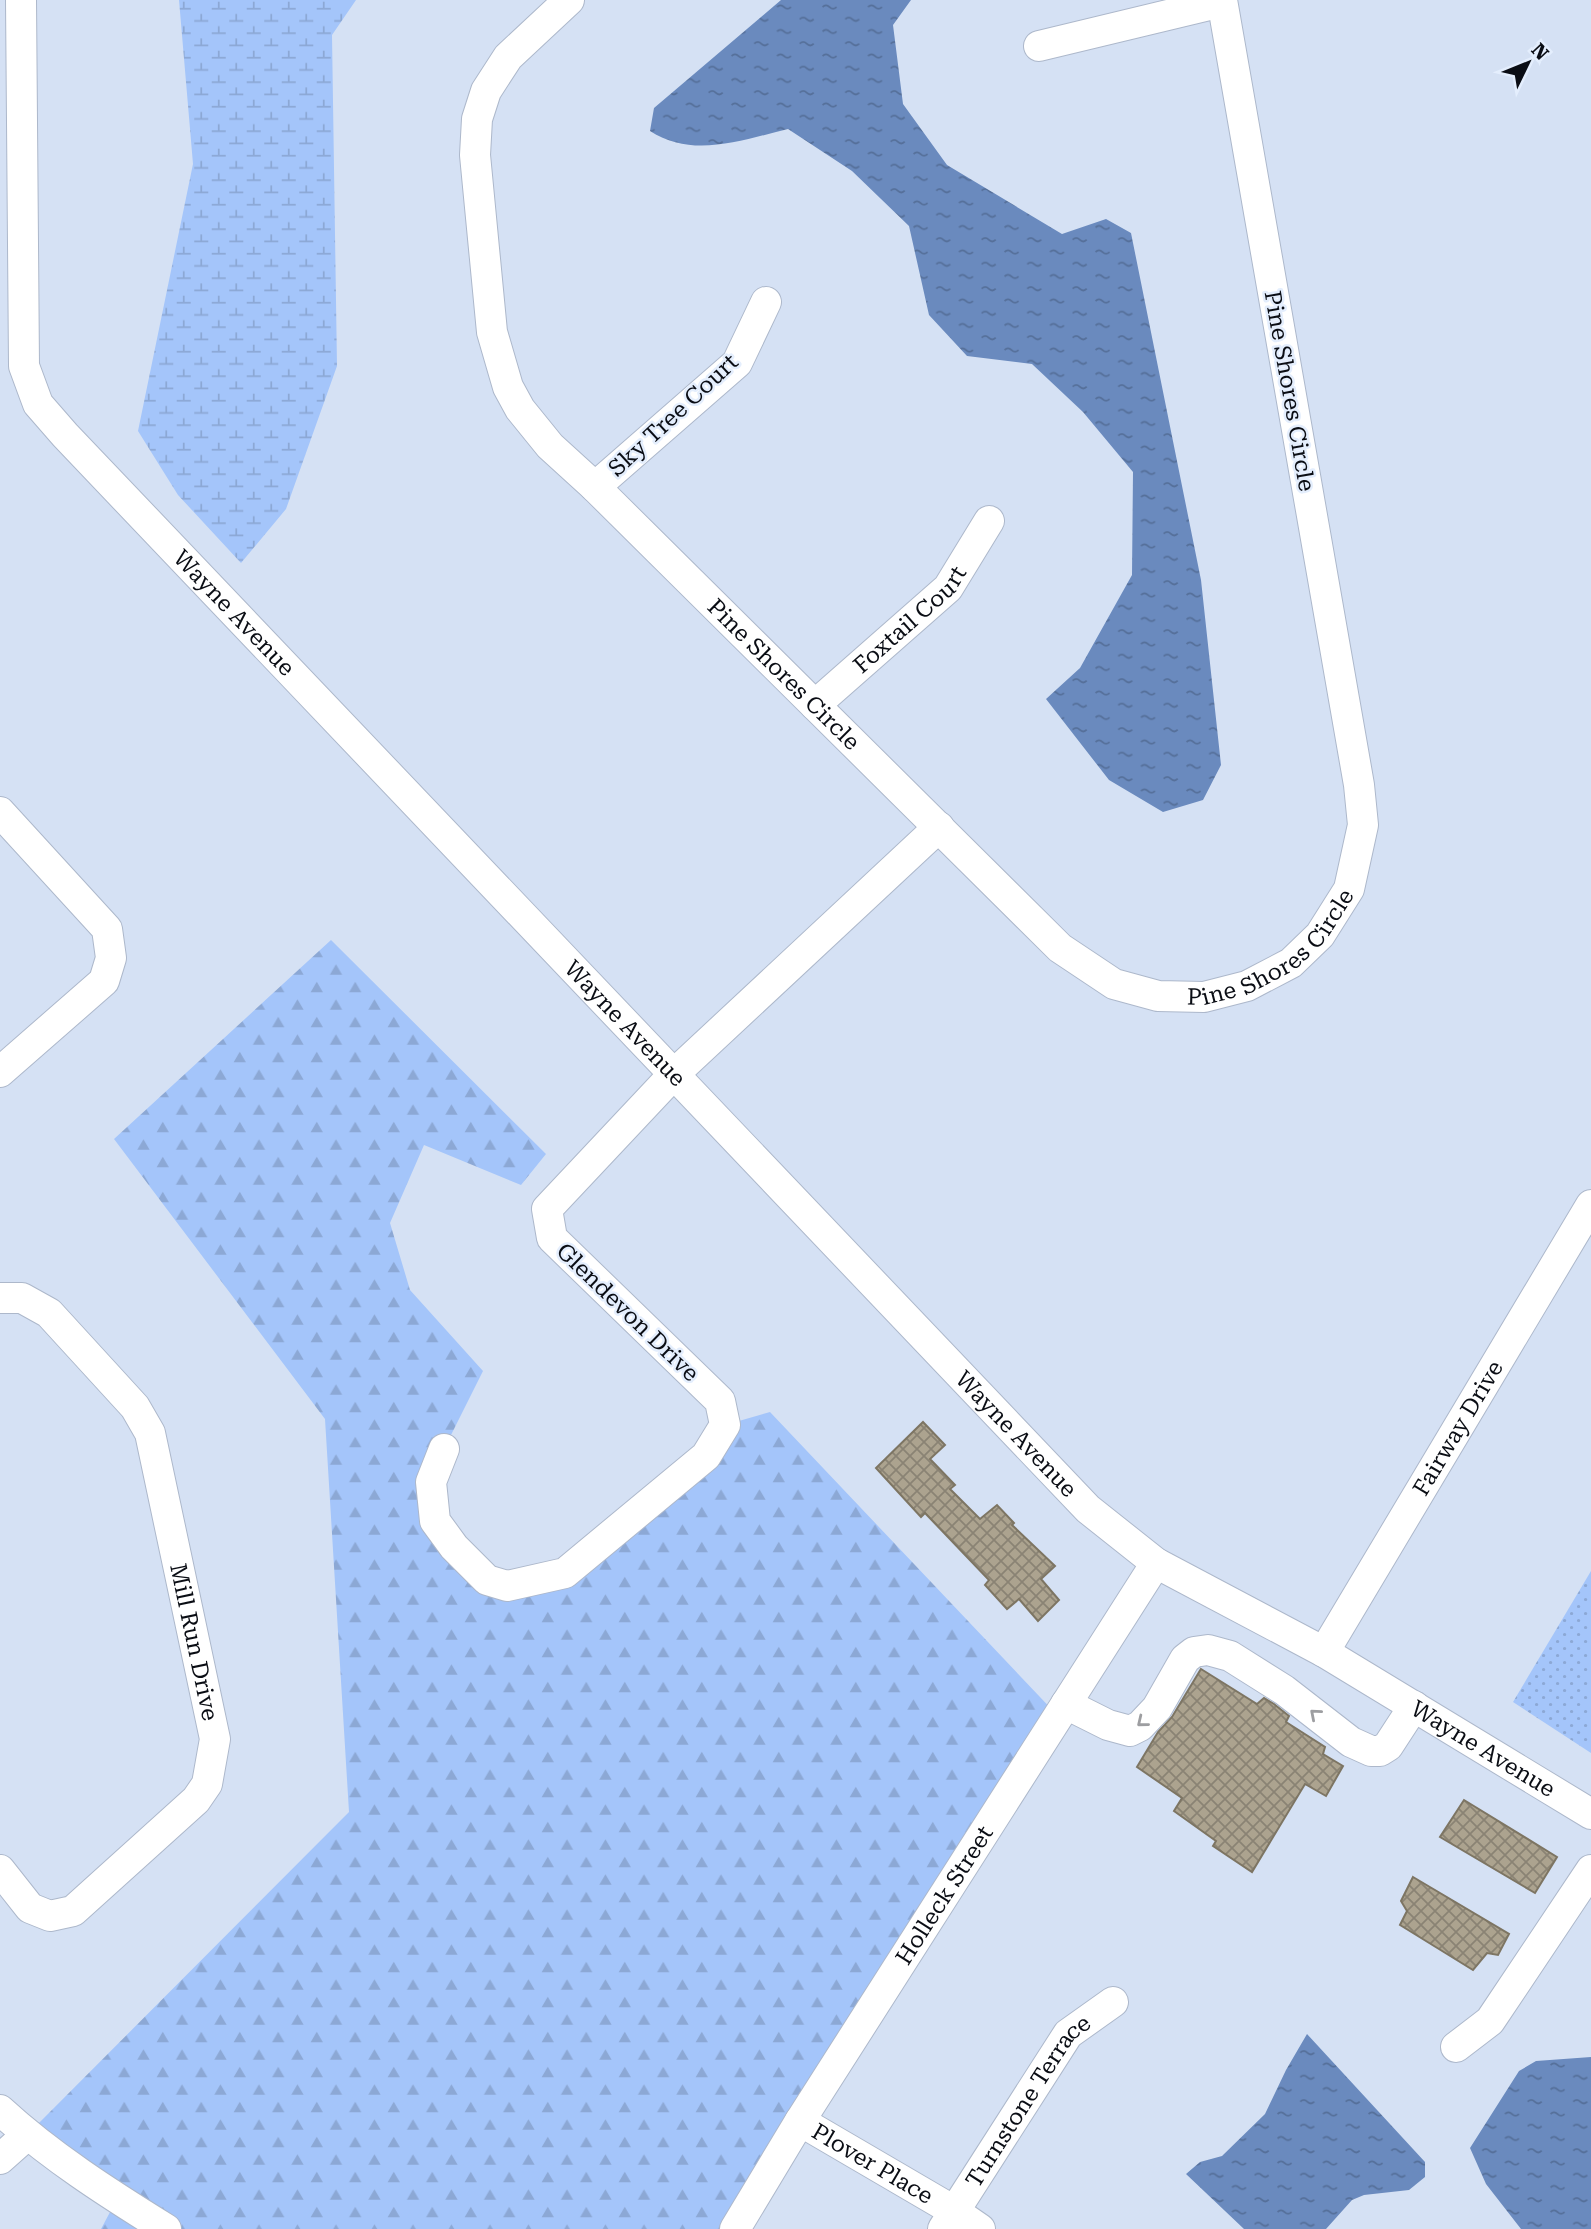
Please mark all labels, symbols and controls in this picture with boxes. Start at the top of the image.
north arrow [1493,28,1563,98]
text: N [1527,39,1554,65]
street label: Pine Shores Circle [1259,289,1320,494]
street label: Sky Tree Court [603,348,744,482]
street label: Wayne Avenue [168,544,300,682]
street label: Foxtail Court [848,561,972,679]
street label: Pine Shores Circle [702,593,865,756]
street label: Pine Shores Circle [1187,884,1360,1011]
street label: Wayne Avenue [559,955,691,1092]
street label: Glendevon Drive [551,1238,704,1387]
street label: Fairway Drive [1408,1356,1509,1501]
street label: Wayne Avenue [950,1366,1082,1503]
street label: Mill Run Drive [164,1561,224,1723]
street label: Wayne Avenue [1406,1695,1560,1803]
one-way arrow [1310,1710,1323,1722]
one-way arrow [1138,1713,1150,1726]
street label: Holleck Street [890,1821,999,1970]
street label: Turnstone Terrace [960,2009,1096,2193]
street label: Plover Place [807,2118,938,2210]

